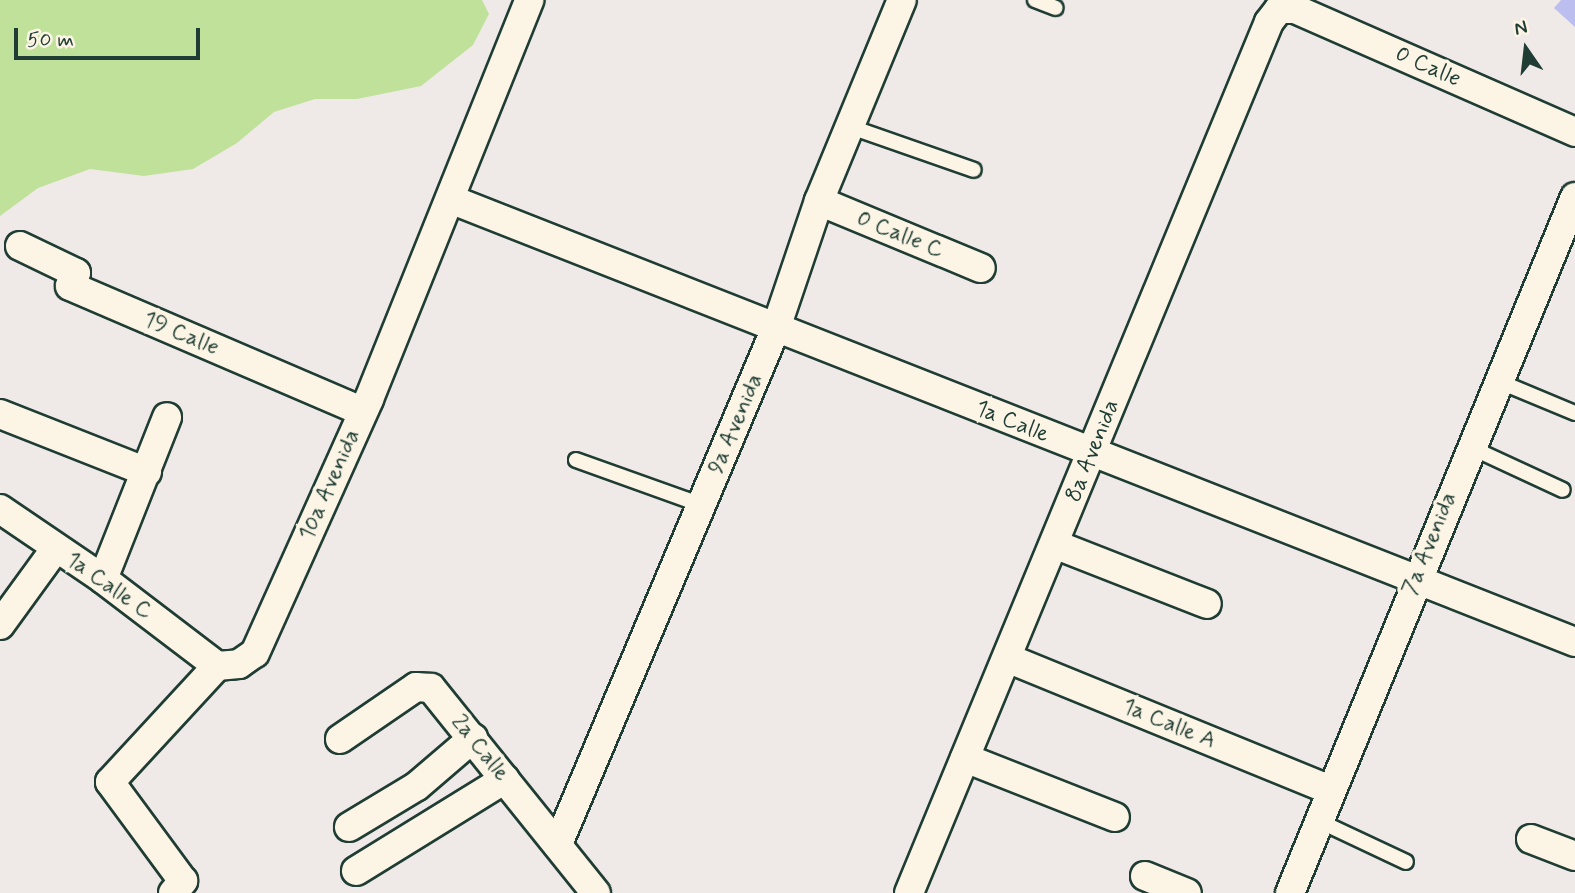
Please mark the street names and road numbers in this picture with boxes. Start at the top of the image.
street label: 0 Calle [1391,40,1465,94]
street label: 0 Calle C [853,205,947,265]
street label: 19 Calle [139,306,223,362]
street label: 9a Avenida [702,370,770,478]
street label: 1a Calle [971,395,1053,449]
street label: 8a Avenida [1060,396,1126,506]
street label: 10a Avenida [293,425,367,545]
street label: 7a Avenida [1397,488,1463,600]
street label: 1a Calle C [60,546,158,626]
street label: 1a Calle A [1118,693,1220,755]
street label: 2a Calle [444,709,516,787]

